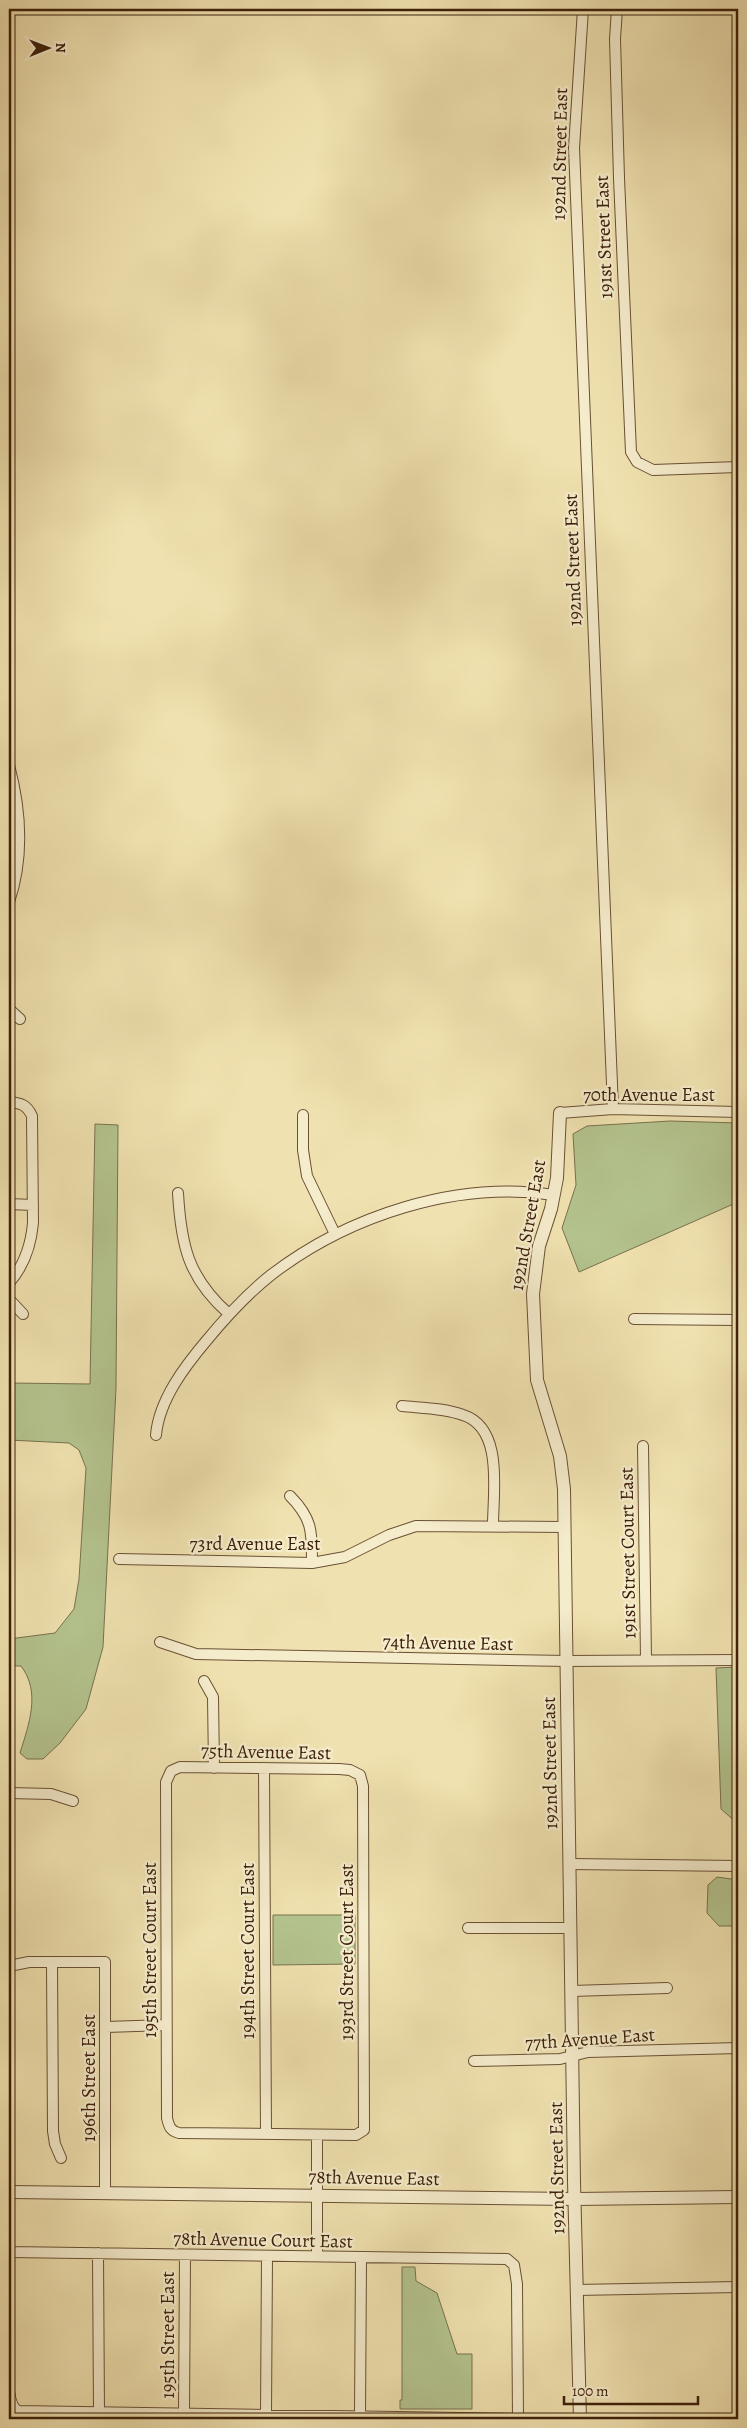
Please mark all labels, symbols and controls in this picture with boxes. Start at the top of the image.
north arrow [22,22,72,72]
text: N [51,43,70,53]
street label: 192nd Street East [546,87,574,221]
street label: 191st Street East [589,175,619,299]
street label: 192nd Street East [558,493,588,627]
street label: 70th Avenue East [583,1082,715,1108]
street label: 192nd Street East [504,1158,552,1293]
street label: 191st Street Court East [614,1467,642,1639]
street label: 73rd Avenue East [190,1531,320,1557]
street label: 74th Avenue East [382,1629,514,1657]
street label: 192nd Street East [536,1696,564,1830]
street label: 75th Avenue East [201,1738,331,1766]
street label: 195th Street Court East [137,1862,163,2038]
street label: 194th Street Court East [235,1863,261,2039]
street label: 193rd Street Court East [334,1864,360,2040]
street label: 196th Street East [76,2014,102,2142]
street label: 77th Avenue East [524,2021,656,2057]
street label: 192nd Street East [543,2101,571,2235]
street label: 78th Avenue East [308,2164,440,2192]
street label: 78th Avenue Court East [173,2225,353,2255]
street label: 195th Street East [155,2271,181,2399]
scale bar [564,2373,698,2405]
text: 100 m [572,2381,609,2401]

